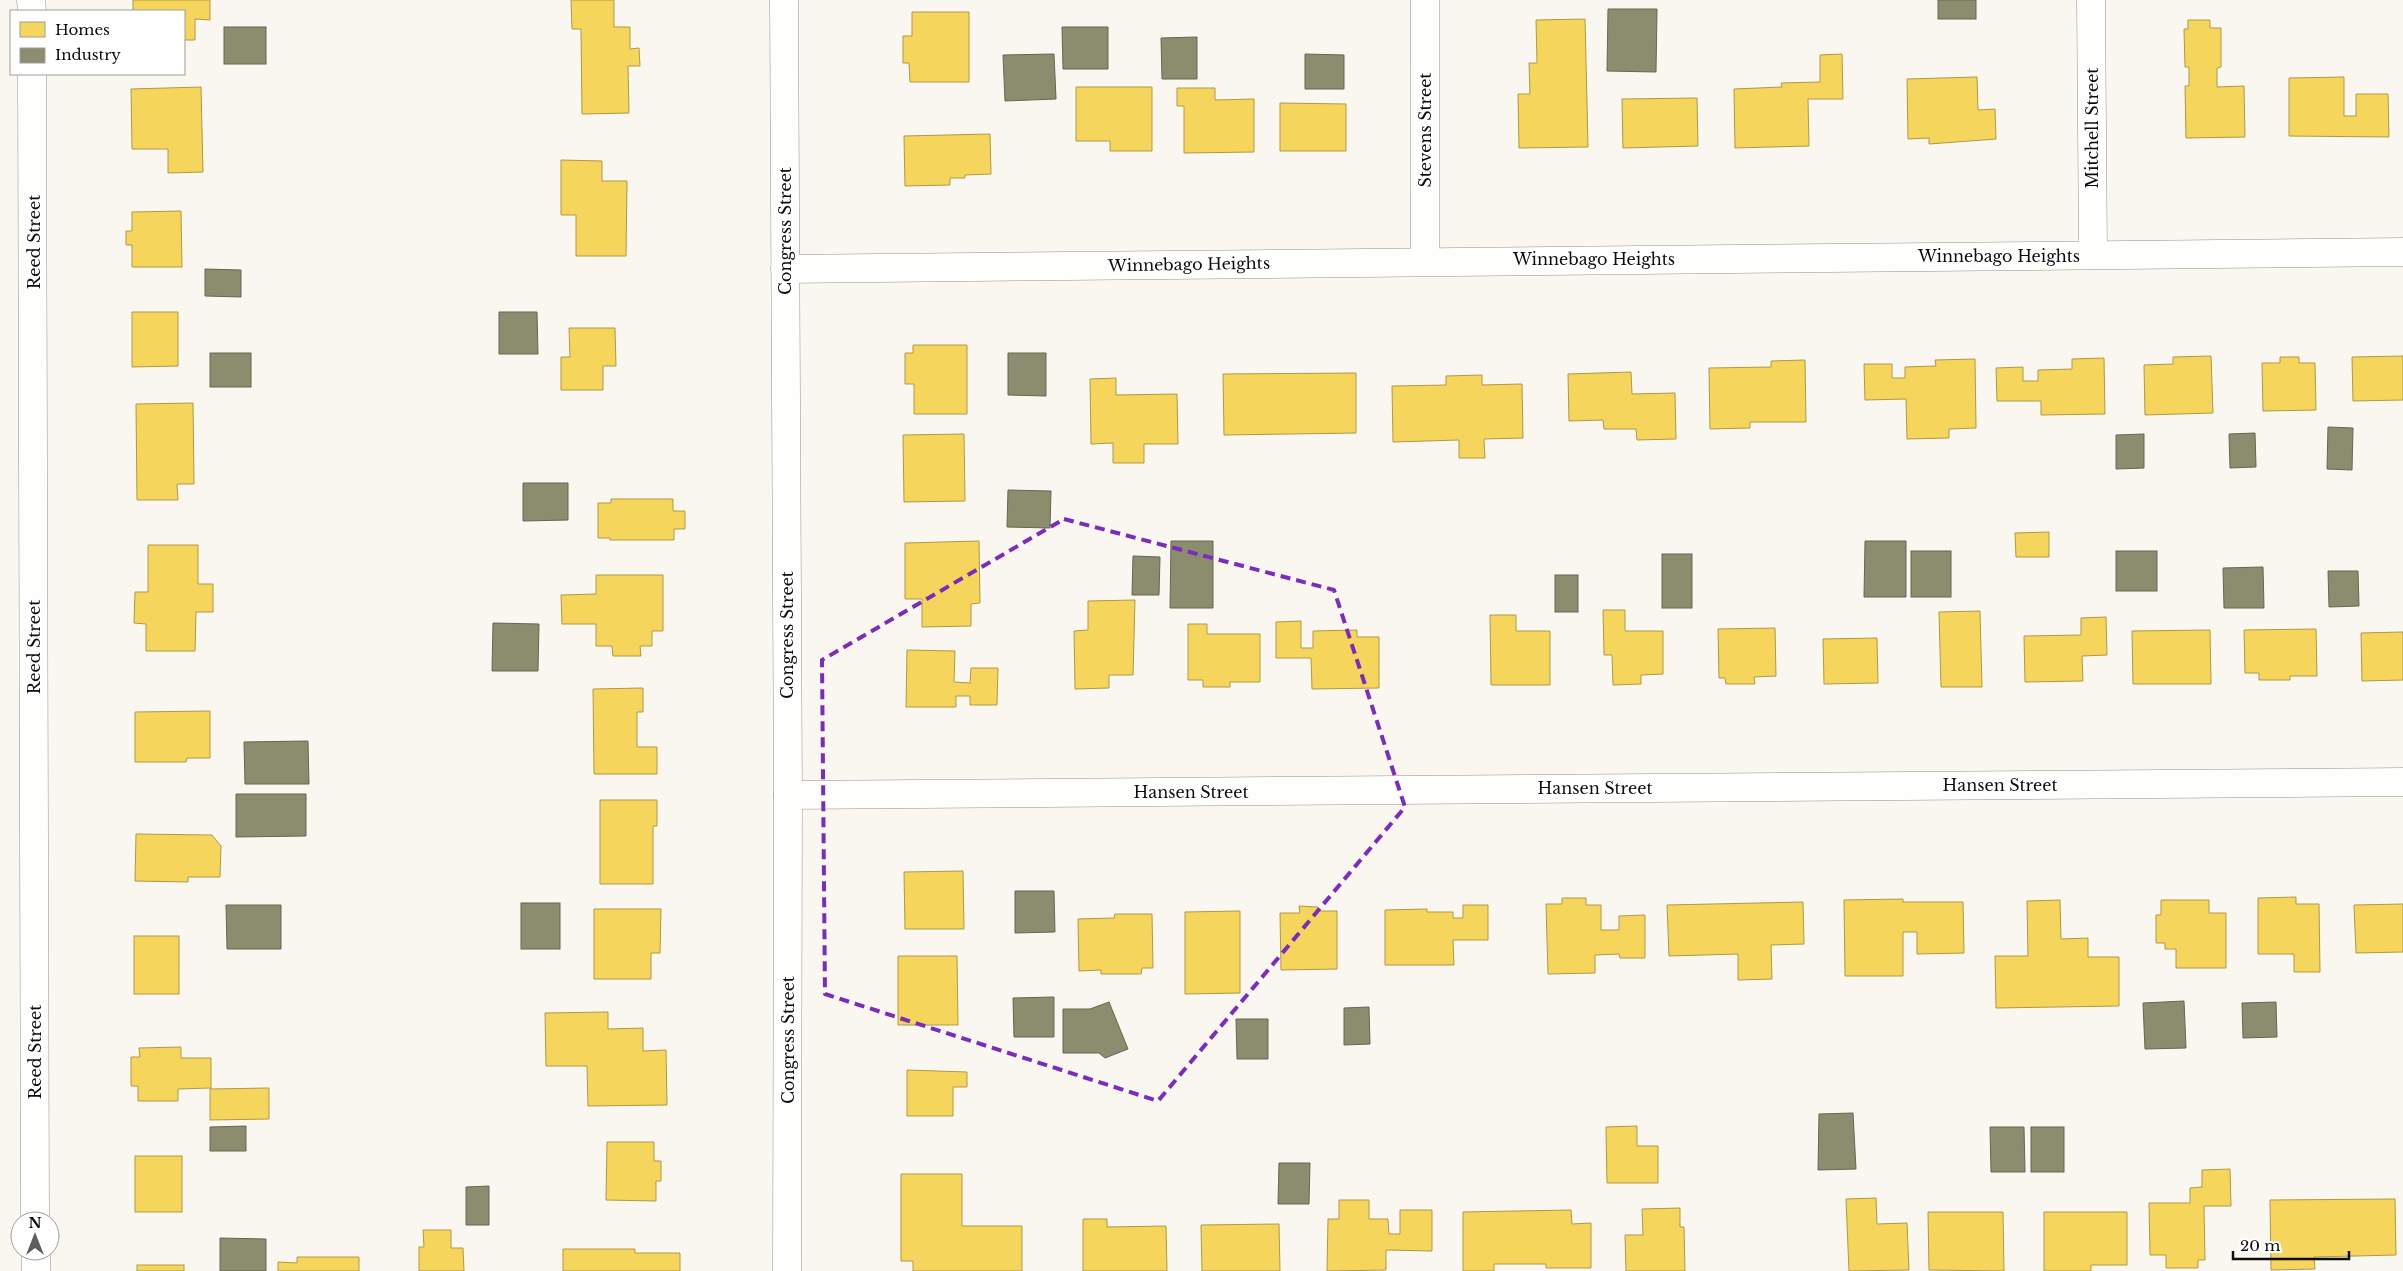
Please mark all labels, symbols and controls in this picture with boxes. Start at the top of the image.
legend [10,10,185,75]
text: Homes [55,20,110,39]
text: Industry [55,45,121,64]
street label: Mitchell Street [2082,68,2102,188]
street label: Stevens Street [1415,73,1435,187]
street label: Congress Street [775,167,795,295]
street label: Reed Street [24,195,44,289]
street label: Winnebago Heights [1917,246,2080,266]
street label: Winnebago Heights [1512,249,1675,269]
street label: Winnebago Heights [1107,253,1270,275]
street label: Congress Street [777,571,797,699]
street label: Reed Street [24,600,44,694]
street label: Hansen Street [1943,775,2057,795]
street label: Hansen Street [1538,778,1652,798]
street label: Hansen Street [1134,782,1248,802]
street label: Congress Street [778,976,798,1104]
street label: Reed Street [25,1005,45,1099]
north arrow [10,1211,60,1261]
text: N [28,1214,42,1232]
scale bar [2233,1228,2349,1260]
text: 20 m [2240,1236,2280,1255]

